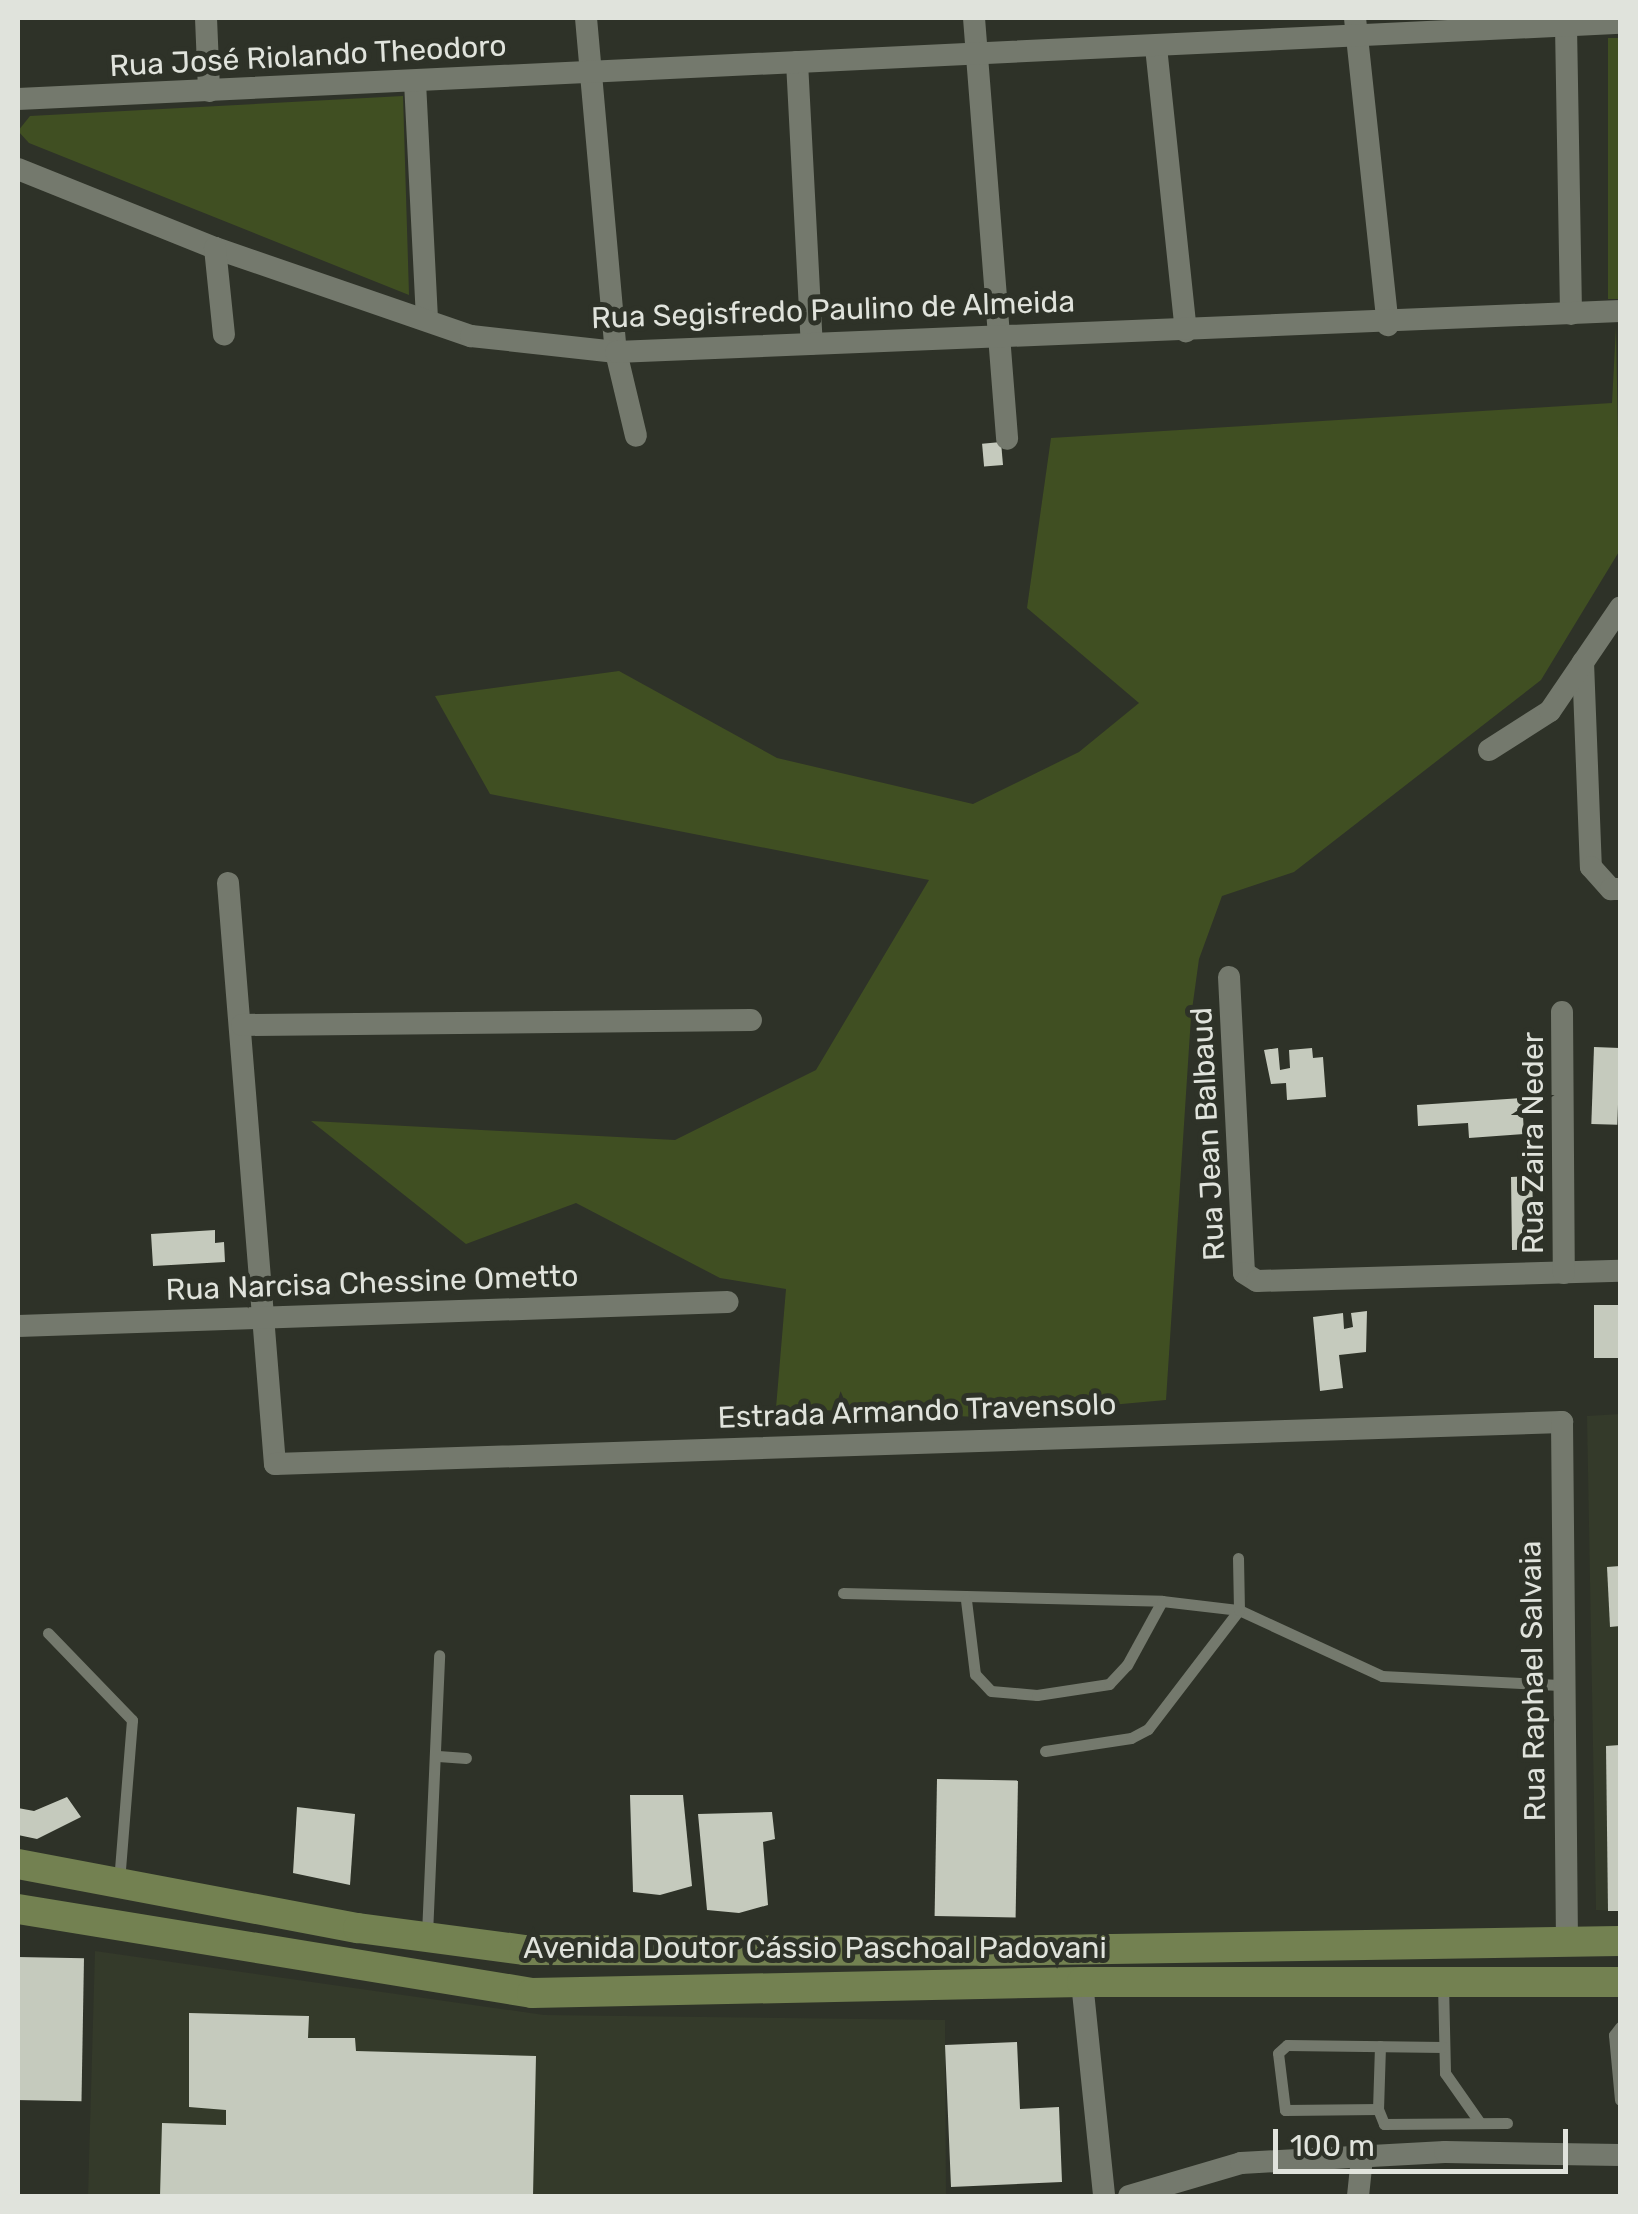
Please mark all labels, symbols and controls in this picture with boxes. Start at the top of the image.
street label: Rua José Riolando Theodoro [108,28,508,84]
street label: Rua Segisfredo Paulino de Almeida [590,284,1076,336]
street label: Rua Jean Balbaud [1183,1006,1233,1262]
street label: Rua Zaira Neder [1515,1032,1551,1254]
street label: Rua Narcisa Chessine Ometto [165,1258,579,1308]
street label: Estrada Armando Travensolo [716,1386,1118,1436]
street label: Rua Raphael Salvaia [1513,1540,1553,1822]
street label: Avenida Doutor Cássio Paschoal Padovani [523,1930,1107,1966]
scale bar [1278,2109,1573,2171]
text: 100 m [1290,2128,1375,2164]

